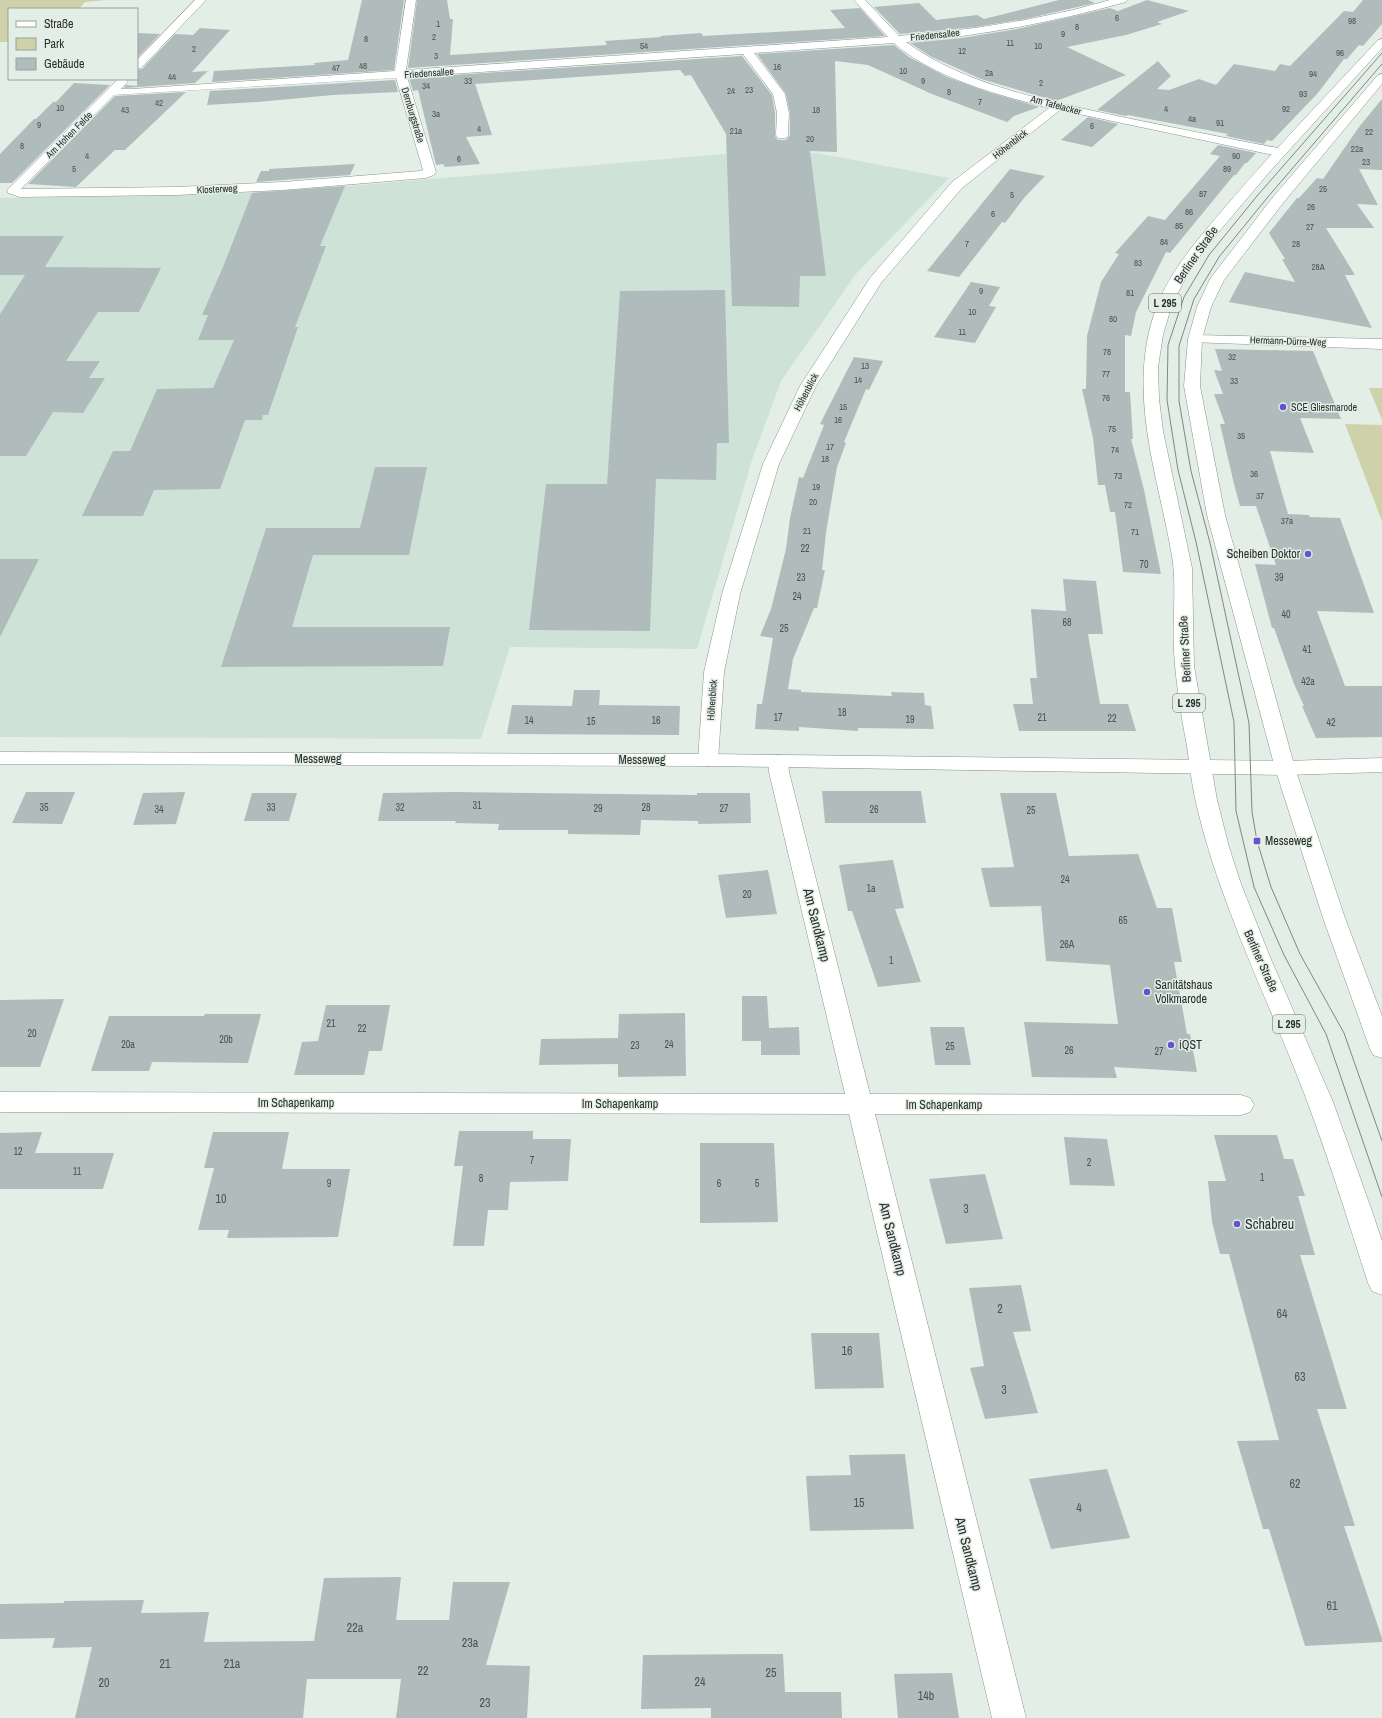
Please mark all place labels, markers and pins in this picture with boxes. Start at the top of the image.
place label: SCE Gliesmarode [1291,401,1358,414]
marker: SCE Gliesmarode [1278,402,1288,412]
place label: Scheiben Doktor [1227,546,1301,562]
marker: Scheiben Doktor [1303,549,1313,559]
place label: Messeweg [1265,833,1313,849]
marker: Messeweg [1252,836,1262,846]
place label: Sanitätshaus Volkmarode [1155,977,1213,1007]
marker: Sanitätshaus Volkmarode [1142,987,1152,997]
place label: iQST [1179,1037,1202,1053]
marker: iQST [1166,1040,1176,1050]
place label: Schabreu [1245,1215,1294,1233]
marker: Schabreu [1232,1219,1242,1229]

